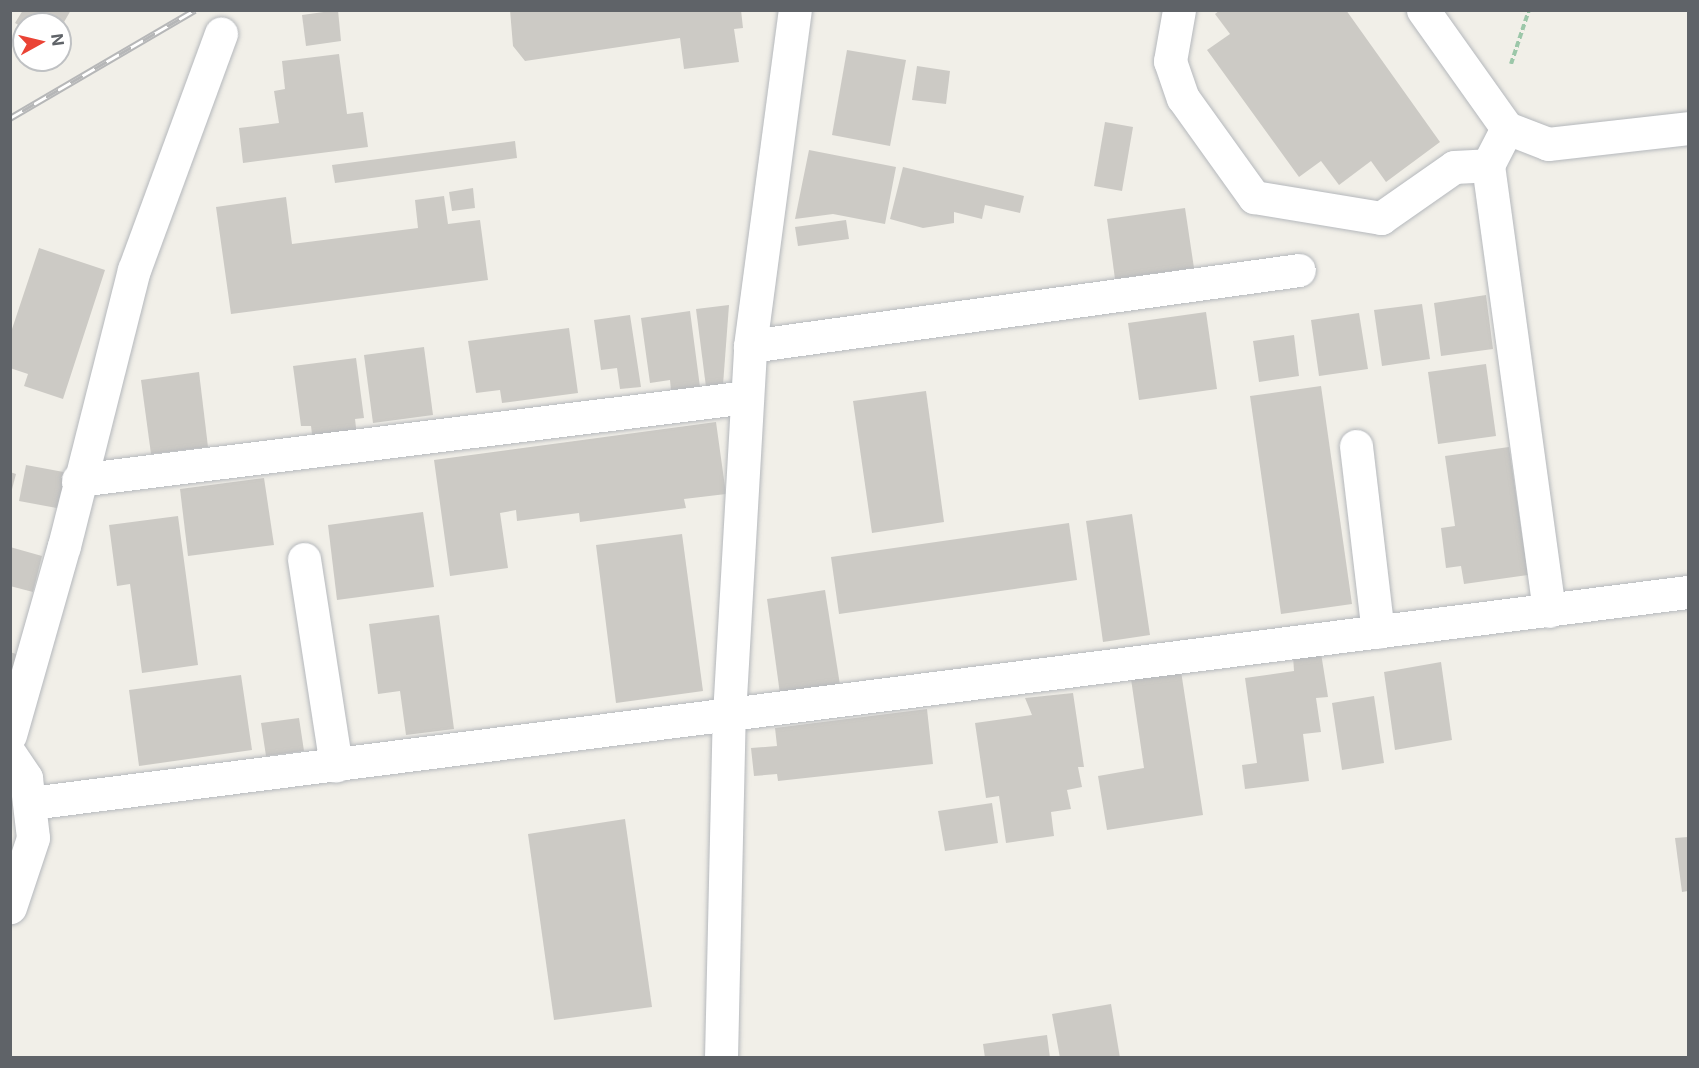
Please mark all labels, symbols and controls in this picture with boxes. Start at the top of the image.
north arrow [12,12,72,72]
text: N [47,32,69,47]

